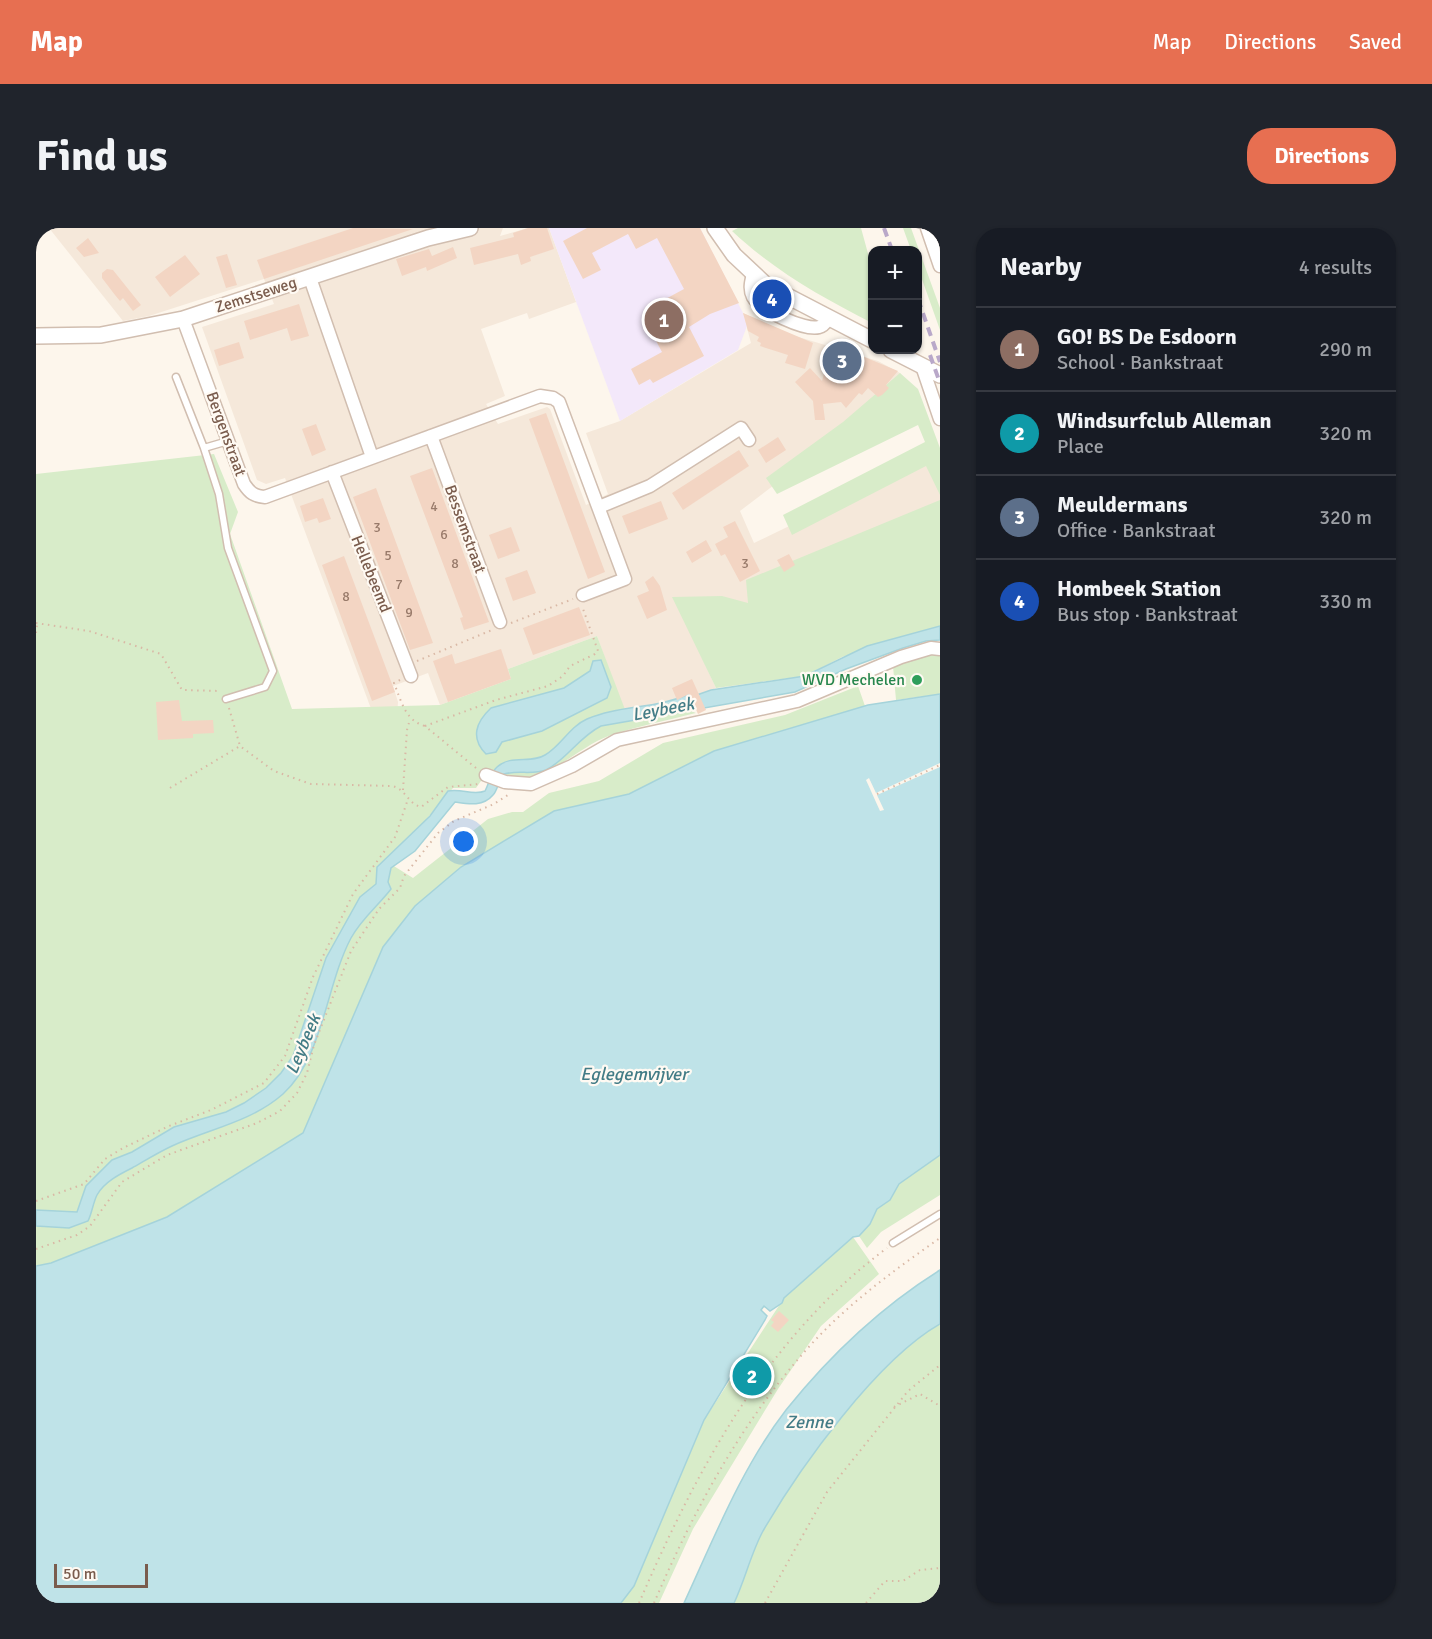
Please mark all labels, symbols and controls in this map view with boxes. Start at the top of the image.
text: Map [30,25,83,59]
text: Map [1153,29,1191,55]
text: Directions [1224,29,1316,55]
text: Saved [1349,29,1402,55]
button: Directions [1247,128,1396,184]
text: Find us [36,131,167,182]
map controls [868,246,922,354]
button: + [868,246,922,300]
text: Nearby [1000,251,1081,283]
text: 4 results [1299,255,1372,280]
street label: Zemstseweg [213,272,299,318]
pin: 4 [752,276,792,322]
pin: 1 [644,298,684,343]
button: − [868,300,922,354]
text: GO! BS De Esdoorn [1057,323,1237,350]
text: 1 [1014,337,1025,362]
text: 290 m [1319,337,1372,362]
pin: 3 [822,338,862,384]
text: School · Bankstraat [1057,350,1223,375]
street label: Bergenstraat [201,389,251,479]
text: Windsurfclub Alleman [1057,407,1271,434]
text: 2 [1014,421,1025,446]
text: 320 m [1319,421,1372,446]
text: Place [1057,434,1104,459]
street label: Bessemstraat [440,482,490,576]
text: Meuldermans [1057,491,1187,518]
house number: 4 [430,498,438,515]
text: 3 [1014,505,1025,530]
text: 320 m [1319,505,1372,530]
text: Office · Bankstraat [1057,518,1215,543]
house number: 3 [373,519,381,536]
house number: 6 [440,526,448,543]
street label: Hellebeemd [346,532,396,616]
house number: 5 [384,547,392,564]
house number: 8 [451,555,459,572]
house number: 3 [741,555,749,572]
text: Hombeek Station [1057,575,1221,602]
house number: 7 [395,576,403,593]
house number: 8 [342,588,350,605]
text: 4 [1014,589,1025,614]
text: 330 m [1319,589,1372,614]
text: Bus stop · Bankstraat [1057,602,1238,627]
house number: 9 [405,604,413,621]
place label: WVD Mechelen [802,670,905,690]
marker: WVD Mechelen [910,673,924,687]
water label: Leybeek [630,692,698,726]
your location [449,827,478,856]
water label: Leybeek [281,1009,326,1077]
water label: Eglegemvijver [580,1063,690,1085]
pin: 2 [732,1354,772,1398]
water label: Zenne [785,1411,834,1433]
scale bar [54,1561,148,1588]
text: 50 m [63,1564,97,1584]

